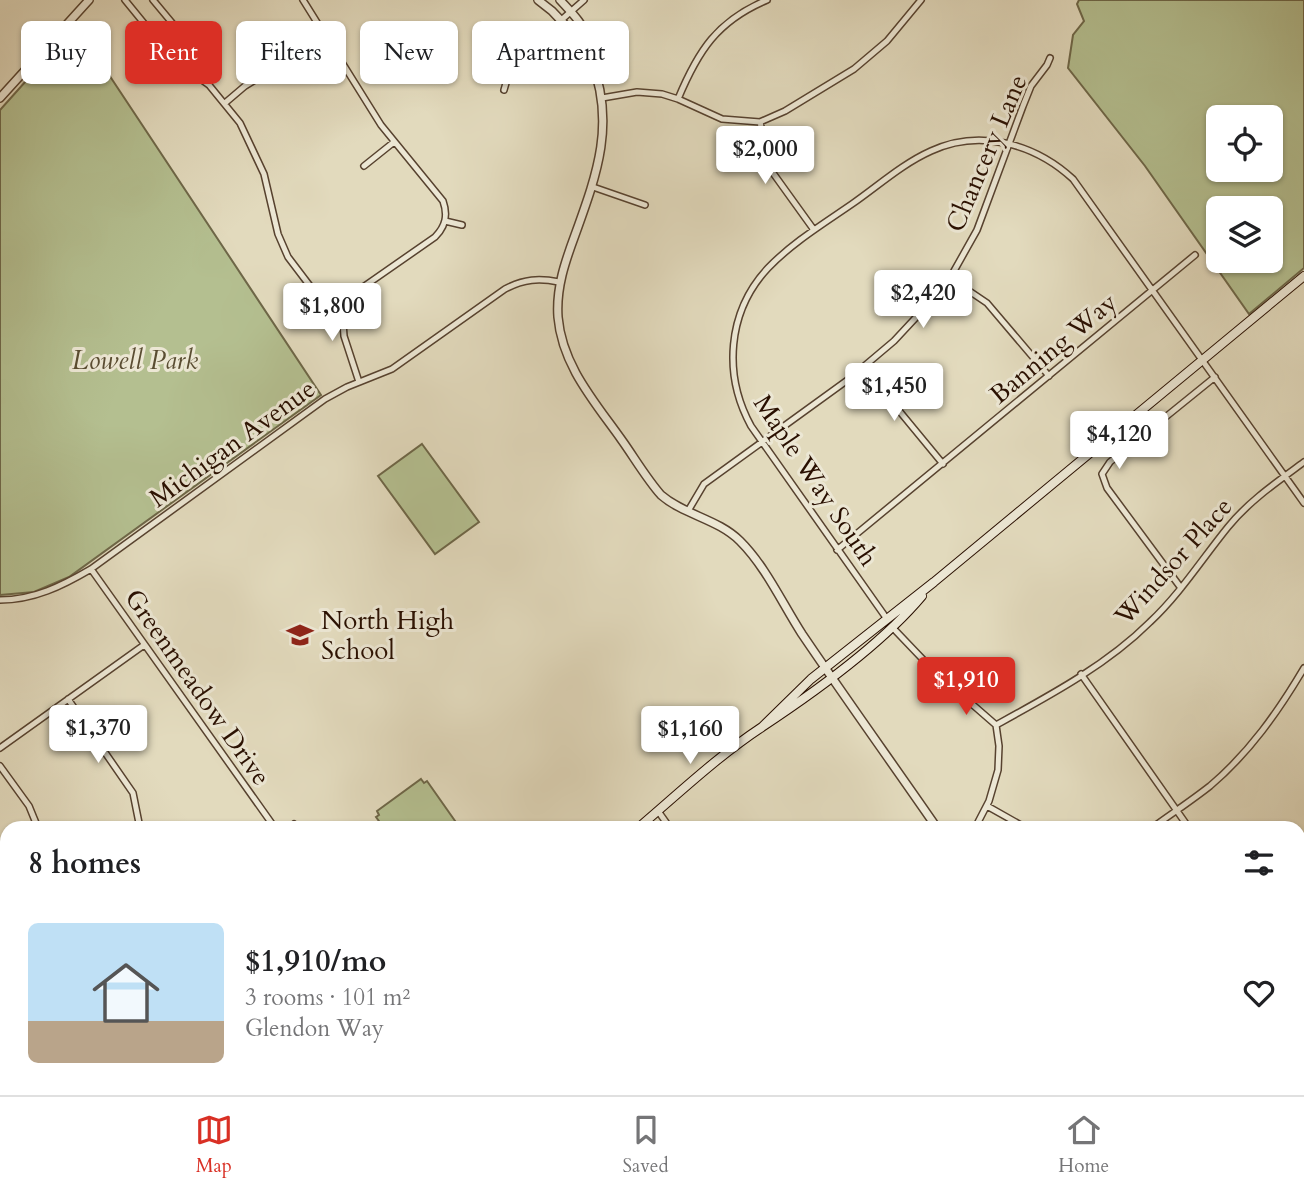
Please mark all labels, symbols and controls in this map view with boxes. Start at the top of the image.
chip: Buy [21,21,111,84]
chip: Rent [125,21,222,84]
chip: Filters [236,21,346,84]
chip: New [360,21,458,84]
chip: Apartment [472,21,629,84]
street label: Chancery Lane [938,69,1035,237]
map controls [1206,105,1283,273]
button: locate [1206,105,1283,182]
pin: $2,000 [708,127,822,186]
text: $2,000 [732,133,798,164]
button: layers [1206,196,1283,273]
pin: $2,420 [866,270,980,330]
text: $2,420 [890,277,956,308]
pin: $1,800 [275,284,389,343]
street label: Banning Way [982,285,1124,412]
text: $1,800 [299,290,365,321]
park label: Lowell Park [72,343,198,378]
pin: $1,450 [837,364,951,423]
text: $1,450 [861,370,927,401]
street label: Michigan Avenue [142,371,322,515]
street label: Maple Way South [745,388,886,573]
pin: $4,120 [1062,412,1176,471]
text: $4,120 [1086,418,1152,449]
street label: Windsor Place [1106,490,1240,634]
street label: Greenmeadow Drive [117,582,278,792]
place label: North High School [321,603,454,668]
school or university icon: North High School [285,620,315,650]
pin: $1,910 [909,658,1023,717]
text: $1,910 [933,664,999,695]
pin: $1,370 [41,706,155,765]
pin: $1,160 [633,706,747,766]
text: $1,370 [65,712,131,743]
text: $1,160 [657,713,723,744]
text: 8 homes [28,843,141,884]
icon: filters [1240,844,1278,882]
text: $1,910/mo [245,941,386,982]
icon: home [84,951,168,1035]
icon: heart [1240,974,1278,1012]
text: 3 rooms · 101 m² [245,982,410,1013]
text: Glendon Way [245,1013,384,1044]
tab: Map [195,1111,233,1179]
tab: Saved [623,1111,669,1179]
tab: Home [1058,1111,1109,1179]

